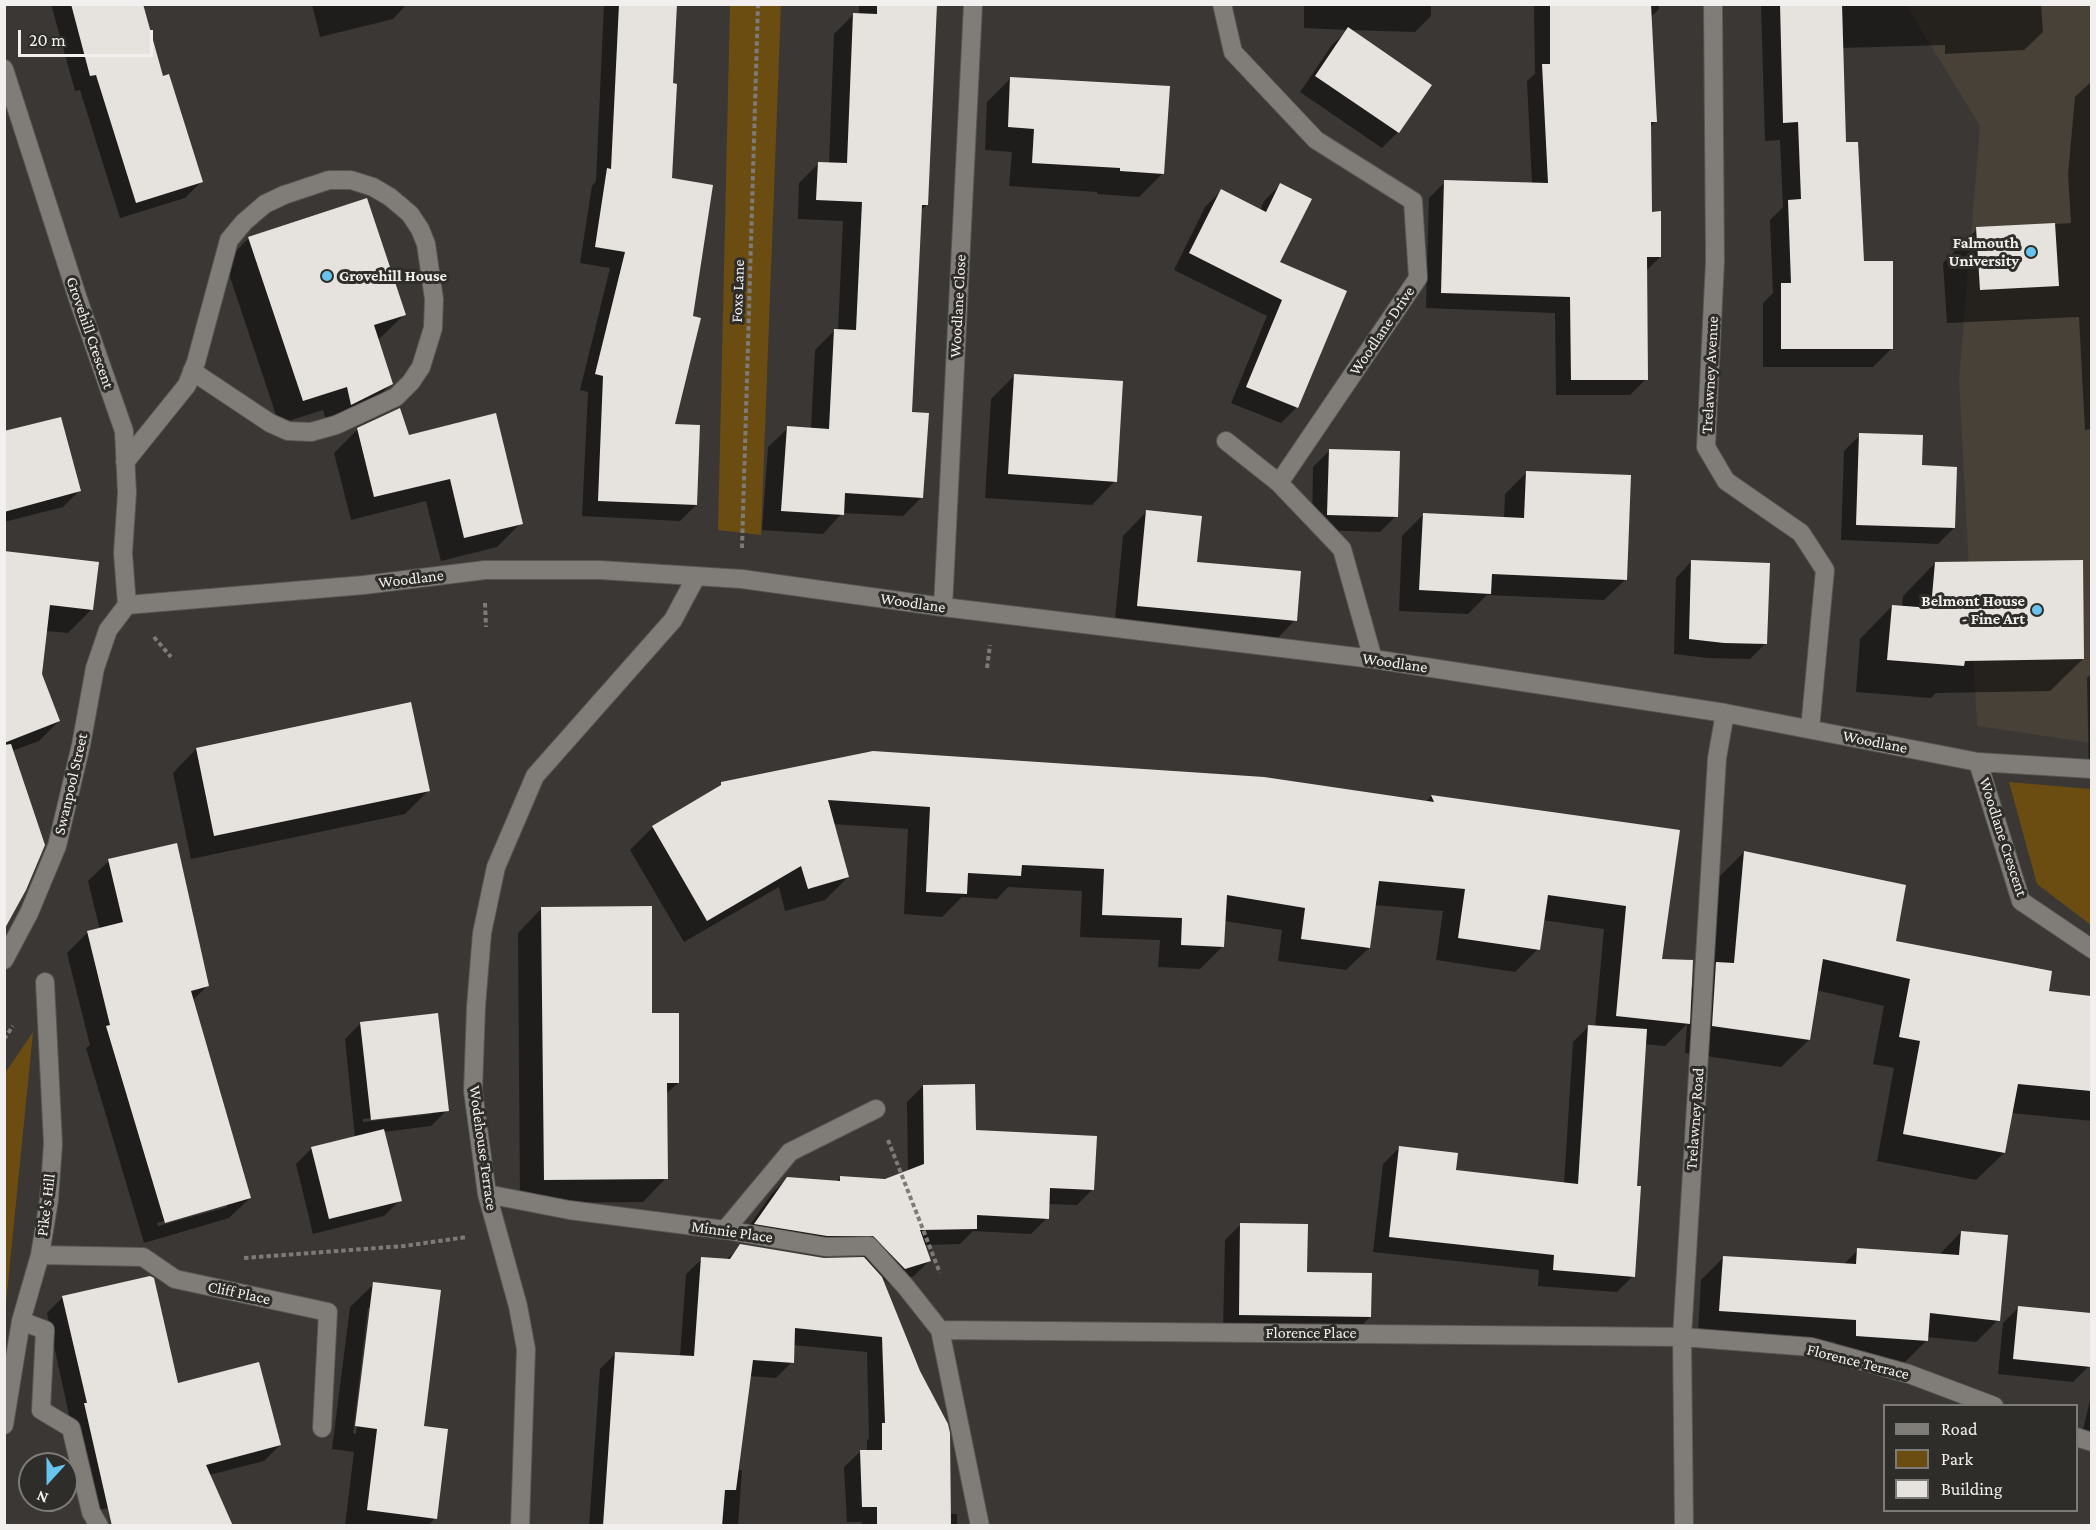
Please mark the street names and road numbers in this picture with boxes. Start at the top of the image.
street label: Woodlane Close [946,254,970,358]
street label: Foxs Lane [727,259,749,323]
street label: Grovehill Crescent [62,274,118,392]
street label: Woodlane Drive [1345,283,1419,379]
street label: Trelawney Avenue [1697,316,1723,434]
street label: Woodlane [377,565,445,593]
street label: Woodlane [879,589,947,617]
street label: Woodlane [1361,649,1429,677]
street label: Woodlane [1841,726,1909,758]
street label: Swanpool Street [50,731,92,837]
street label: Woodlane Crescent [1975,775,2031,899]
street label: Trelawney Road [1682,1067,1708,1171]
street label: Wodehouse Terrace [465,1084,501,1212]
street label: Pike's Hill [33,1173,59,1237]
street label: Minnie Place [690,1217,774,1247]
street label: Cliff Place [206,1277,272,1309]
street label: Florence Place [1266,1323,1356,1343]
street label: Florence Terrace [1805,1340,1911,1384]

